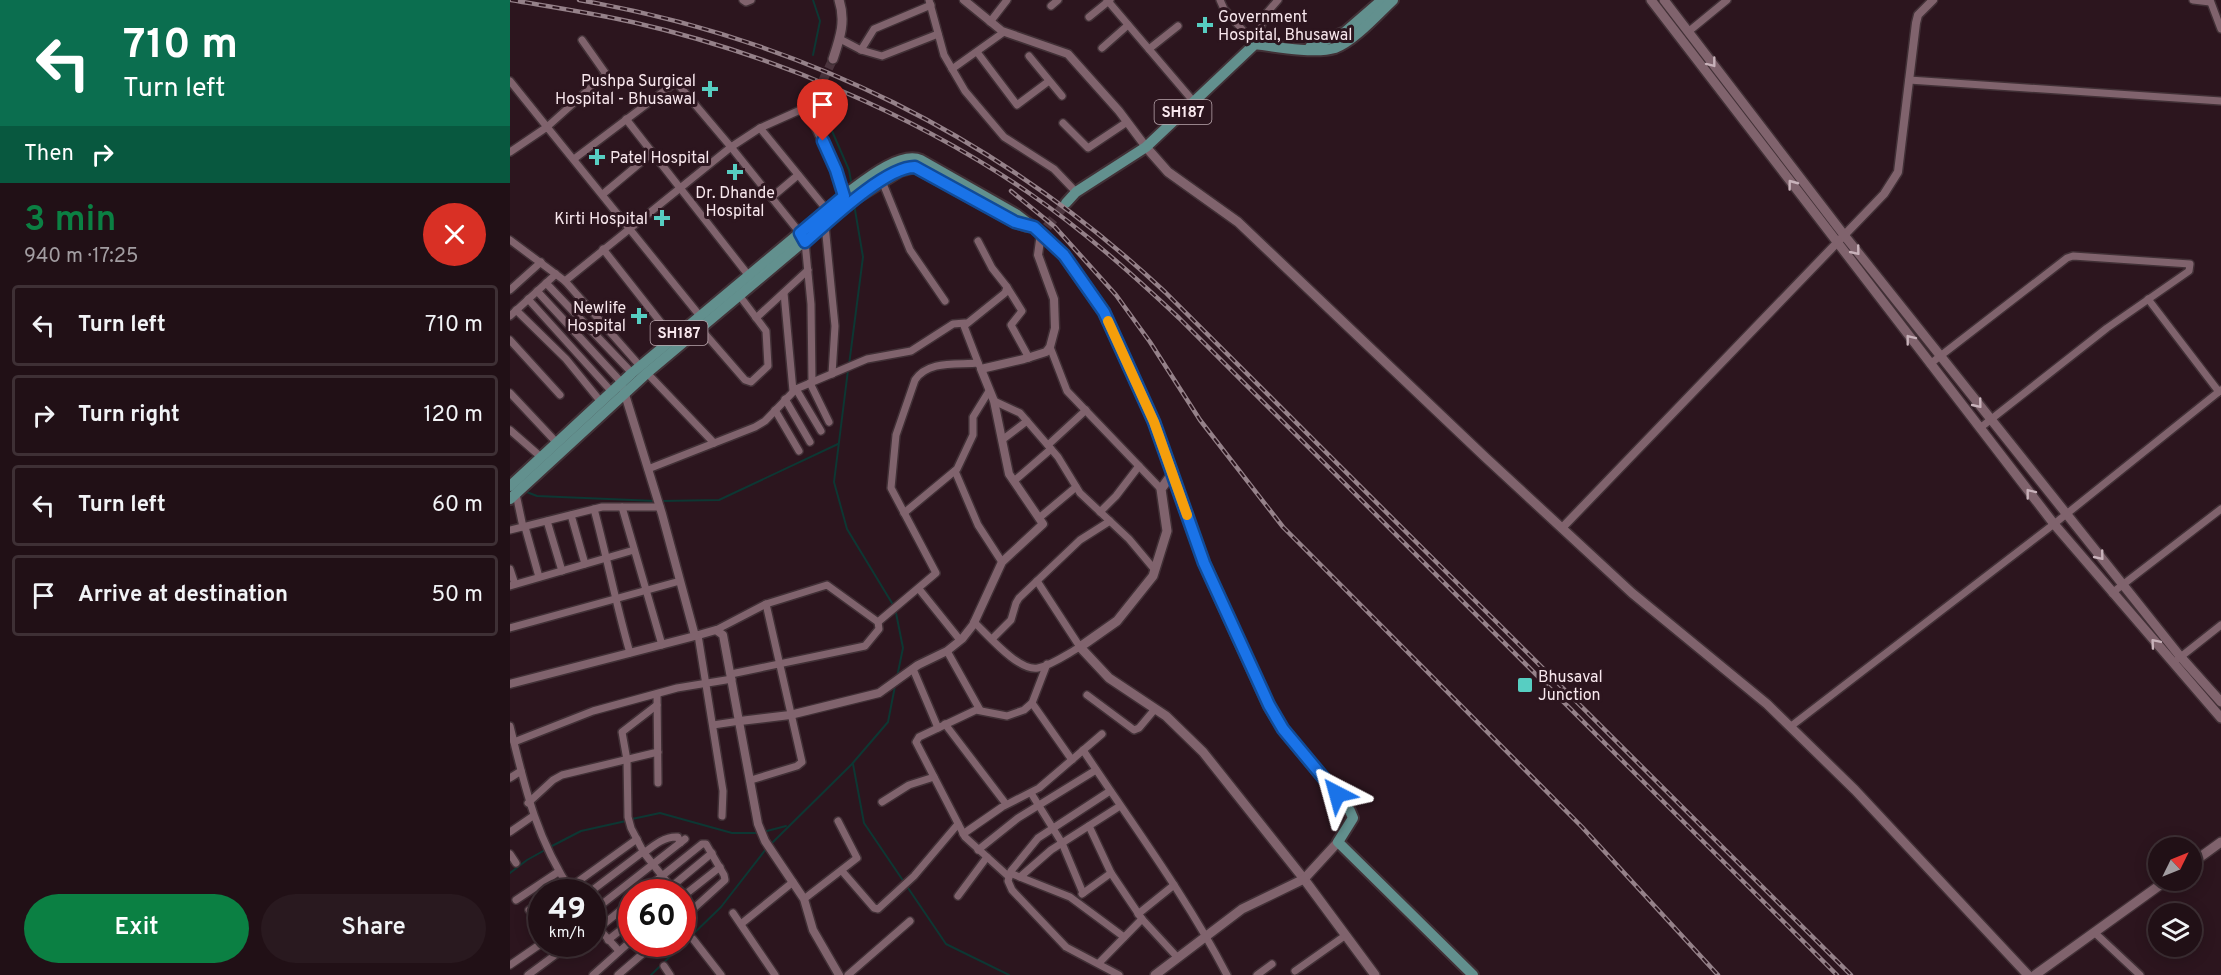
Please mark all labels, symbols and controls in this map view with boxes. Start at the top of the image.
place label: Government Hospital, Bhusawal [1218,8,1352,46]
marker: Government Hospital, Bhusawal [1196,16,1214,34]
text: 710 m [123,20,238,73]
icon: left [24,24,102,102]
one-way arrow [1705,57,1716,68]
text: Turn left [123,72,225,106]
place label: Pushpa Surgical Hospital - Bhusawal [555,72,696,110]
pin [797,79,848,141]
marker: Pushpa Surgical Hospital - Bhusawal [701,80,719,98]
icon: arrive [806,88,839,121]
road number: SH187 [1154,100,1212,124]
icon: right [86,138,119,171]
text: Then [24,141,74,168]
marker: Patel Hospital [588,148,606,166]
place label: Patel Hospital [610,149,710,169]
marker: Dr. Dhande Hospital [726,163,744,181]
one-way arrow [1788,180,1799,191]
place label: Dr. Dhande Hospital [695,184,775,222]
text: 3 min [24,198,116,244]
button: close [423,203,486,266]
marker: Kirti Hospital [653,209,671,227]
place label: Kirti Hospital [554,210,648,230]
text: 940 m · 17:25 [24,244,138,270]
one-way arrow [1849,244,1860,255]
place label: Newlife Hospital [567,299,626,337]
marker: Newlife Hospital [630,307,648,325]
icon: left [27,309,60,342]
text: Turn left [78,312,166,339]
text: 710 m [425,312,483,339]
road number: SH187 [650,321,708,345]
one-way arrow [1907,335,1918,346]
one-way arrow [1971,397,1982,408]
icon: right [27,399,60,432]
text: Turn right [78,402,180,429]
text: 120 m [423,402,483,429]
icon: left [27,489,60,522]
one-way arrow [2026,489,2037,500]
text: Turn left [78,492,166,519]
text: 60 m [432,492,483,519]
one-way arrow [2093,549,2104,560]
icon: arrive [27,579,60,612]
text: Arrive at destination [78,582,288,609]
text: 50 m [431,582,483,609]
one-way arrow [2151,639,2162,650]
place label: Bhusaval Junction [1538,668,1603,706]
marker: Bhusaval Junction [1516,676,1534,694]
position arrow [1305,762,1369,826]
north arrow [2148,837,2202,891]
map controls [2148,837,2202,957]
speed limit sign: 60 [618,879,696,957]
text: 49 [548,892,586,929]
button: Exit [24,894,249,963]
button: Share [261,894,486,963]
button: layers [2148,903,2202,957]
text: km/h [549,924,585,943]

